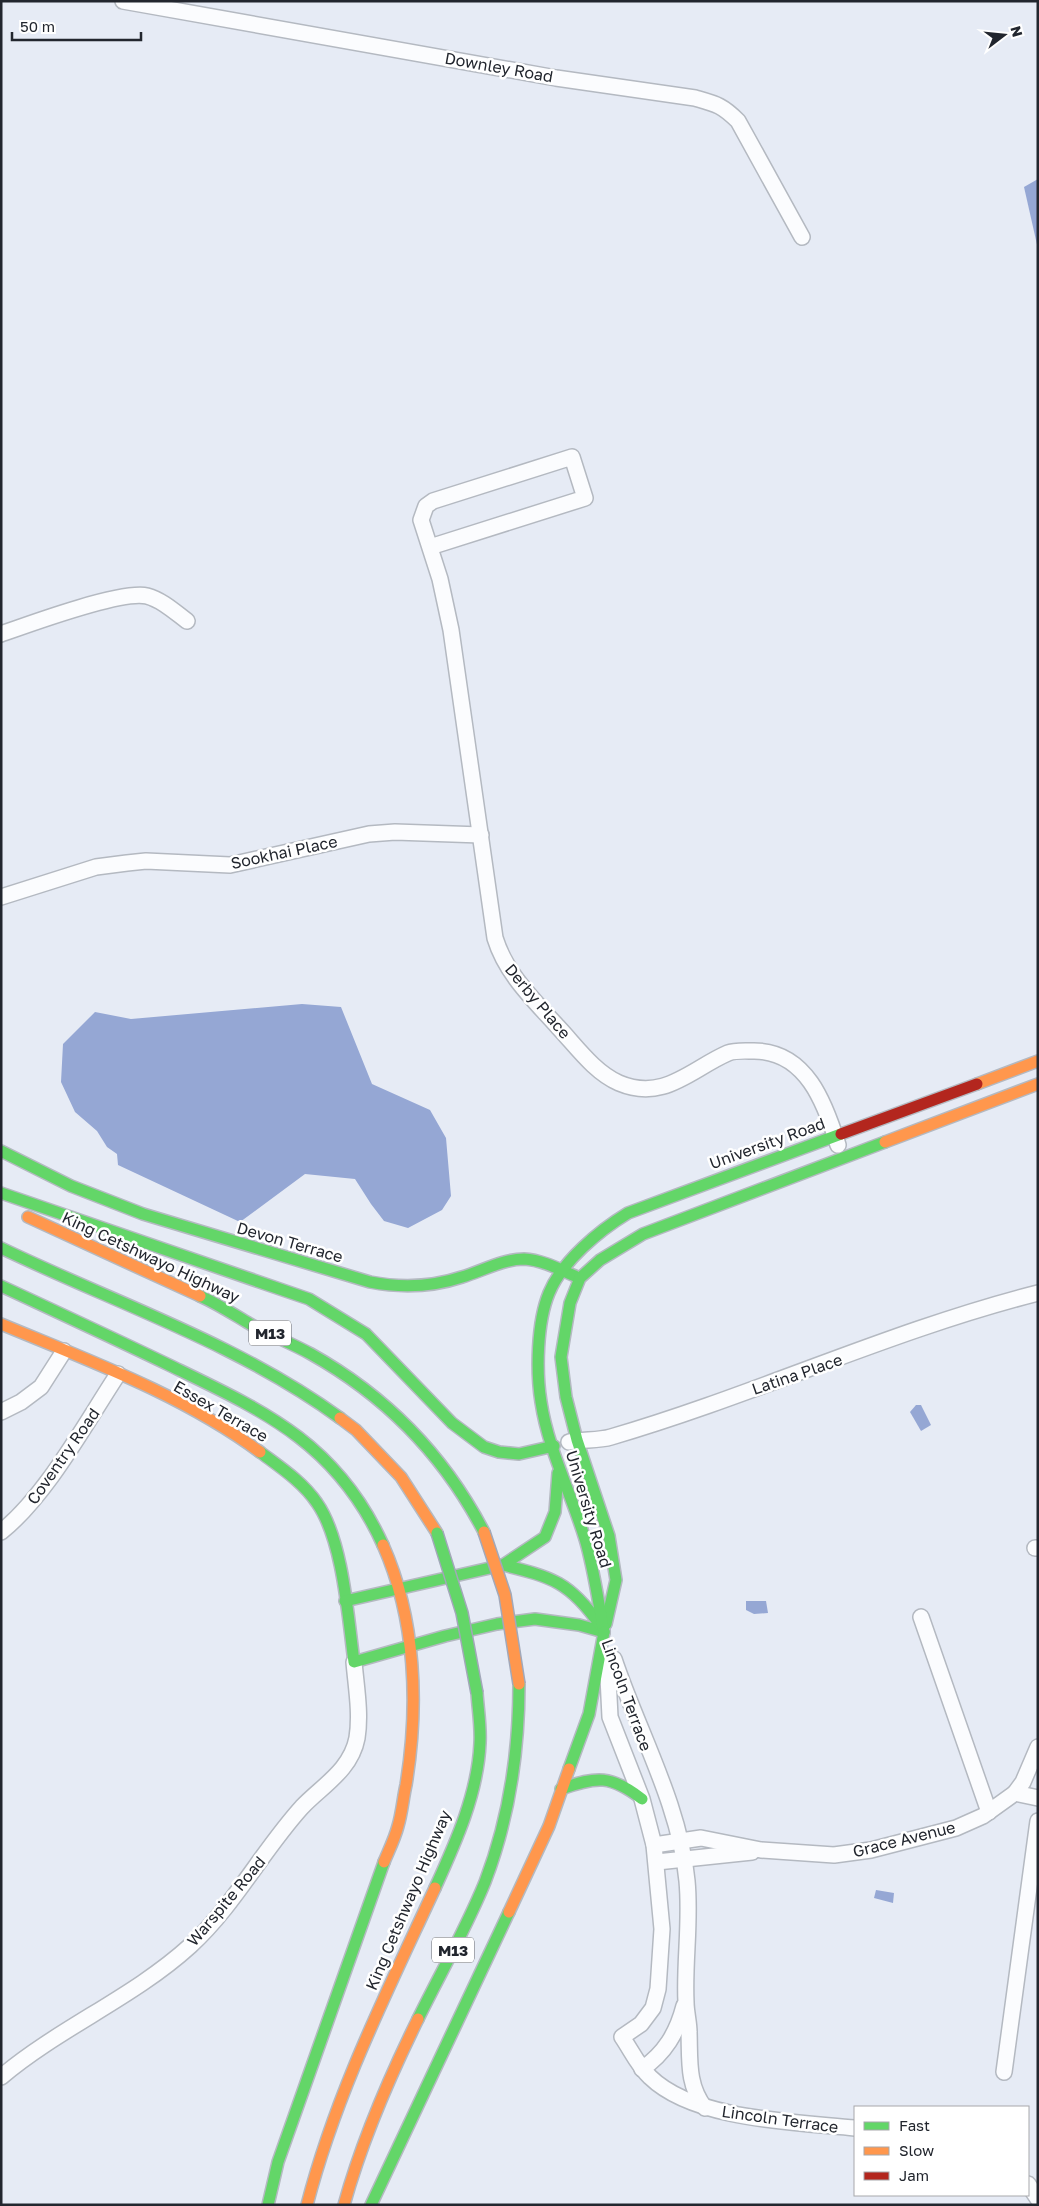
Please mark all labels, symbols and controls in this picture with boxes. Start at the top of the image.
scale bar [12,10,141,42]
north arrow [979,10,1029,60]
text: 50 m [20,17,55,35]
text: N [1007,24,1027,39]
street label: Downley Road [443,48,555,86]
street label: Sookhai Place [229,831,339,873]
street label: Derby Place [501,959,575,1043]
street label: University Road [706,1113,828,1173]
street label: King Cetshwayo Highway [59,1207,243,1307]
street label: Devon Terrace [235,1217,345,1267]
road number: M13 [249,1320,291,1346]
street label: Latina Place [749,1349,845,1399]
street label: Essex Terrace [170,1376,272,1446]
street label: Coventry Road [22,1404,104,1508]
street label: University Road [562,1448,616,1570]
street label: Lincoln Terrace [597,1636,657,1754]
street label: King Cetshwayo Highway [361,1807,455,1993]
street label: Grace Avenue [851,1817,957,1861]
street label: Warspite Road [183,1852,269,1950]
road number: M13 [432,1938,474,1962]
street label: Lincoln Terrace [720,2101,840,2137]
legend [854,2106,1029,2196]
text: Fast [899,2116,930,2134]
text: Slow [899,2141,934,2159]
text: Jam [899,2166,929,2184]

